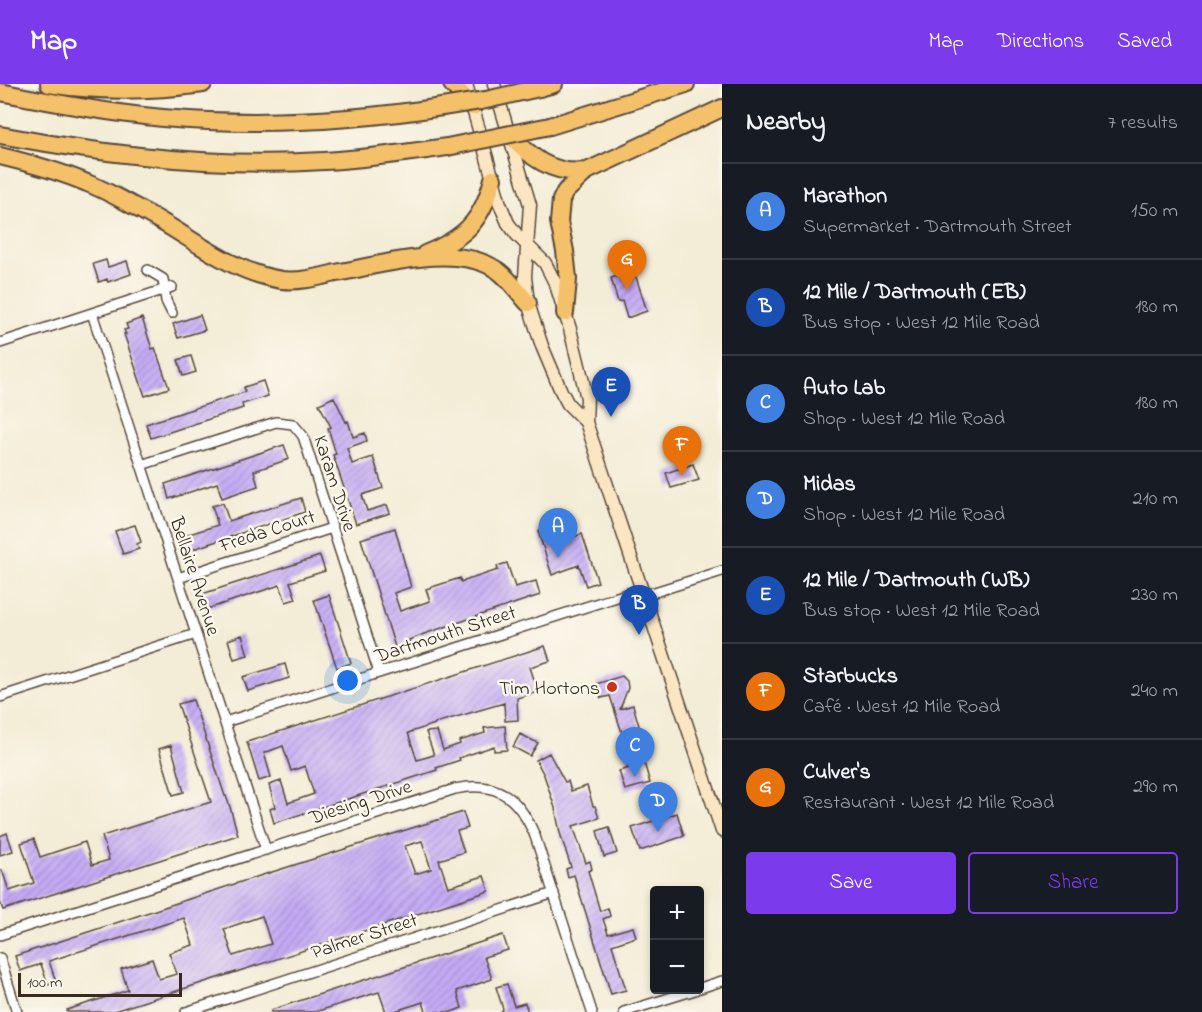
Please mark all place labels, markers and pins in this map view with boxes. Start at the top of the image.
pin: G [608,240,646,290]
pin: E [592,368,630,417]
pin: F [662,426,702,476]
pin: A [538,508,578,558]
pin: B [620,586,658,635]
place label: Tim Hortons [499,675,600,704]
marker: Tim Hortons [605,680,619,694]
pin: C [616,728,654,777]
pin: D [638,782,678,832]

